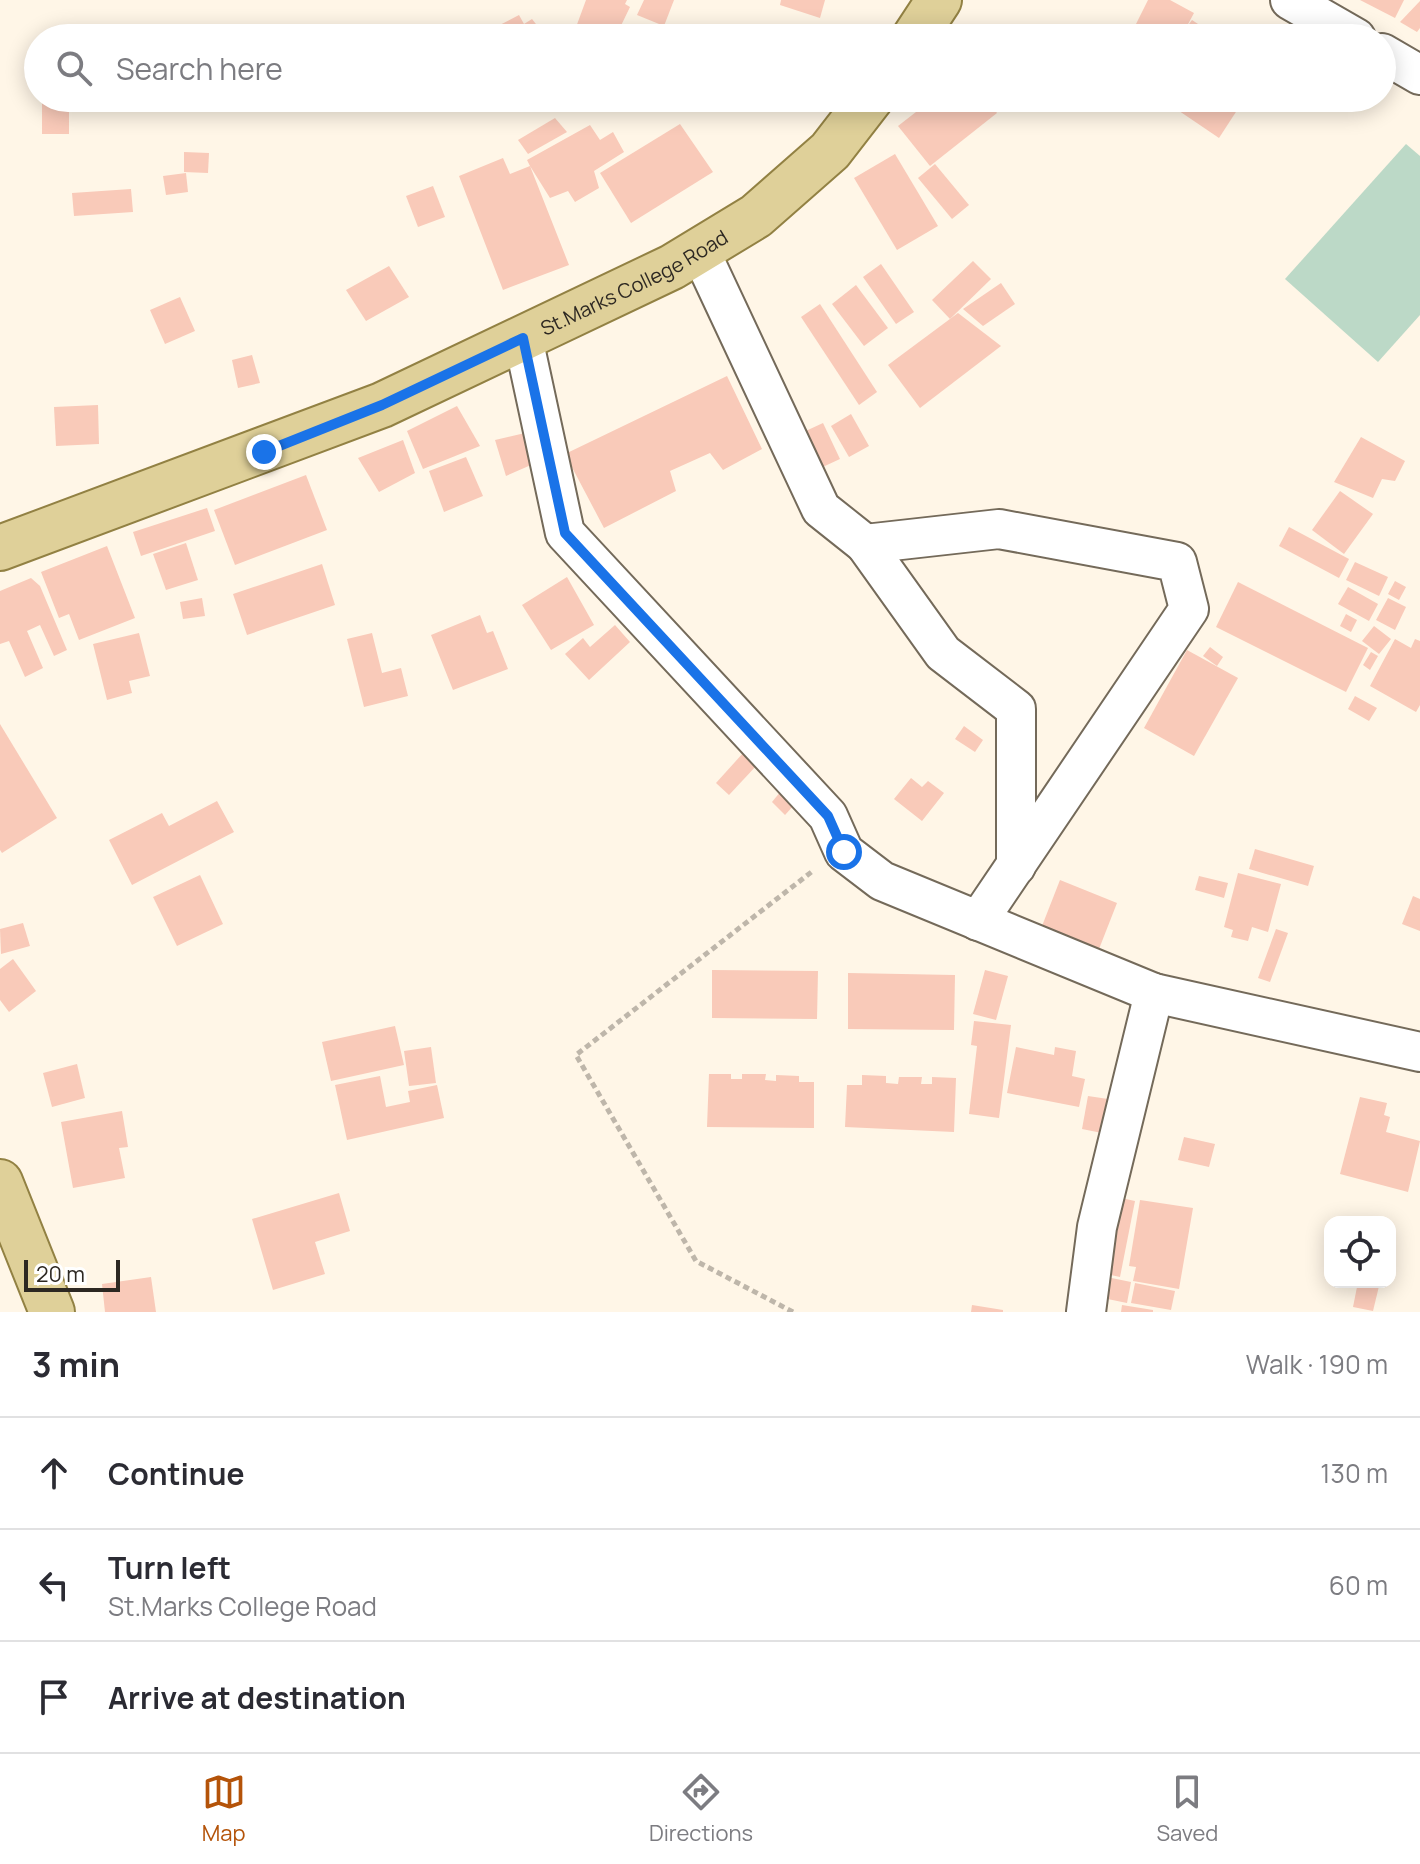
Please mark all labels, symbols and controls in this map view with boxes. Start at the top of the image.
search box [24,24,1396,112]
icon: search [52,46,96,90]
text: Search here [116,48,283,89]
street label: St.Marks College Road [536,223,732,341]
route end [246,434,282,470]
route start [826,834,862,870]
map controls [1324,1216,1396,1288]
button: locate [1324,1216,1396,1288]
scale bar [24,1256,120,1292]
text: 20 m [36,1259,85,1289]
text: 3 min [32,1341,120,1387]
text: Walk · 190 m [1246,1346,1388,1382]
icon: ahead [32,1451,76,1495]
text: Continue [108,1453,244,1494]
text: 130 m [1320,1455,1388,1491]
text: Turn left [108,1547,231,1588]
icon: left [32,1563,76,1607]
text: 60 m [1329,1567,1388,1603]
text: St.Marks College Road [108,1588,377,1624]
icon: arrive [32,1675,76,1719]
text: Arrive at destination [108,1677,406,1718]
tab: Map [202,1770,246,1848]
tab: Directions [649,1770,753,1848]
tab: Saved [1156,1770,1218,1848]

